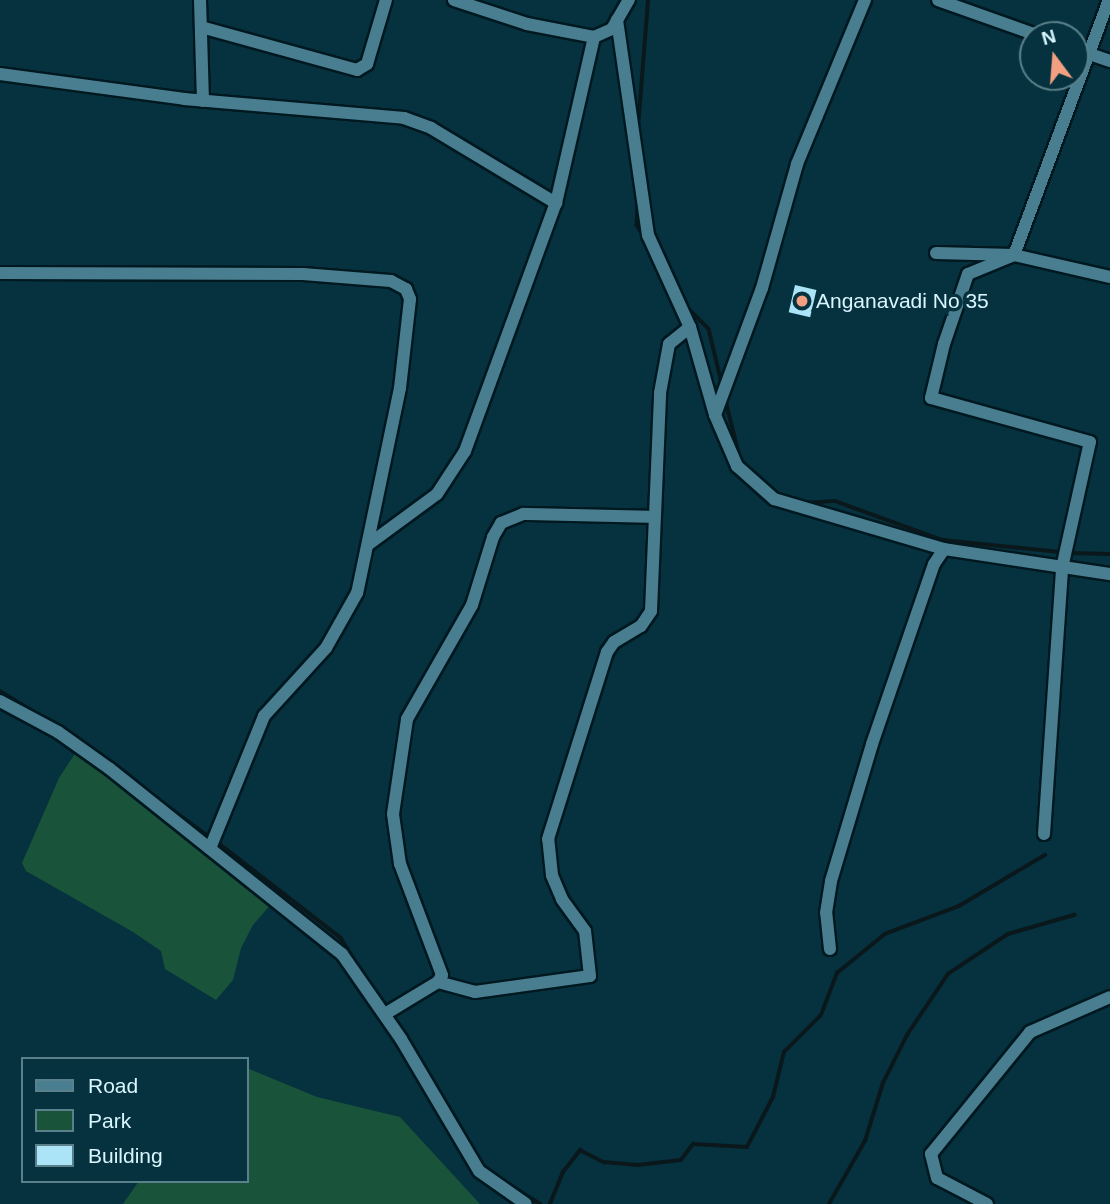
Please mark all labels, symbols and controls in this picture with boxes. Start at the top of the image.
north arrow [1019,21,1089,91]
text: N [1039,25,1058,49]
place label: Anganavadi No 35 [816,288,989,314]
marker: Anganavadi No 35 [794,293,810,309]
legend [21,1057,248,1183]
text: Road [88,1074,138,1097]
text: Park [88,1109,131,1132]
text: Building [88,1144,163,1167]

